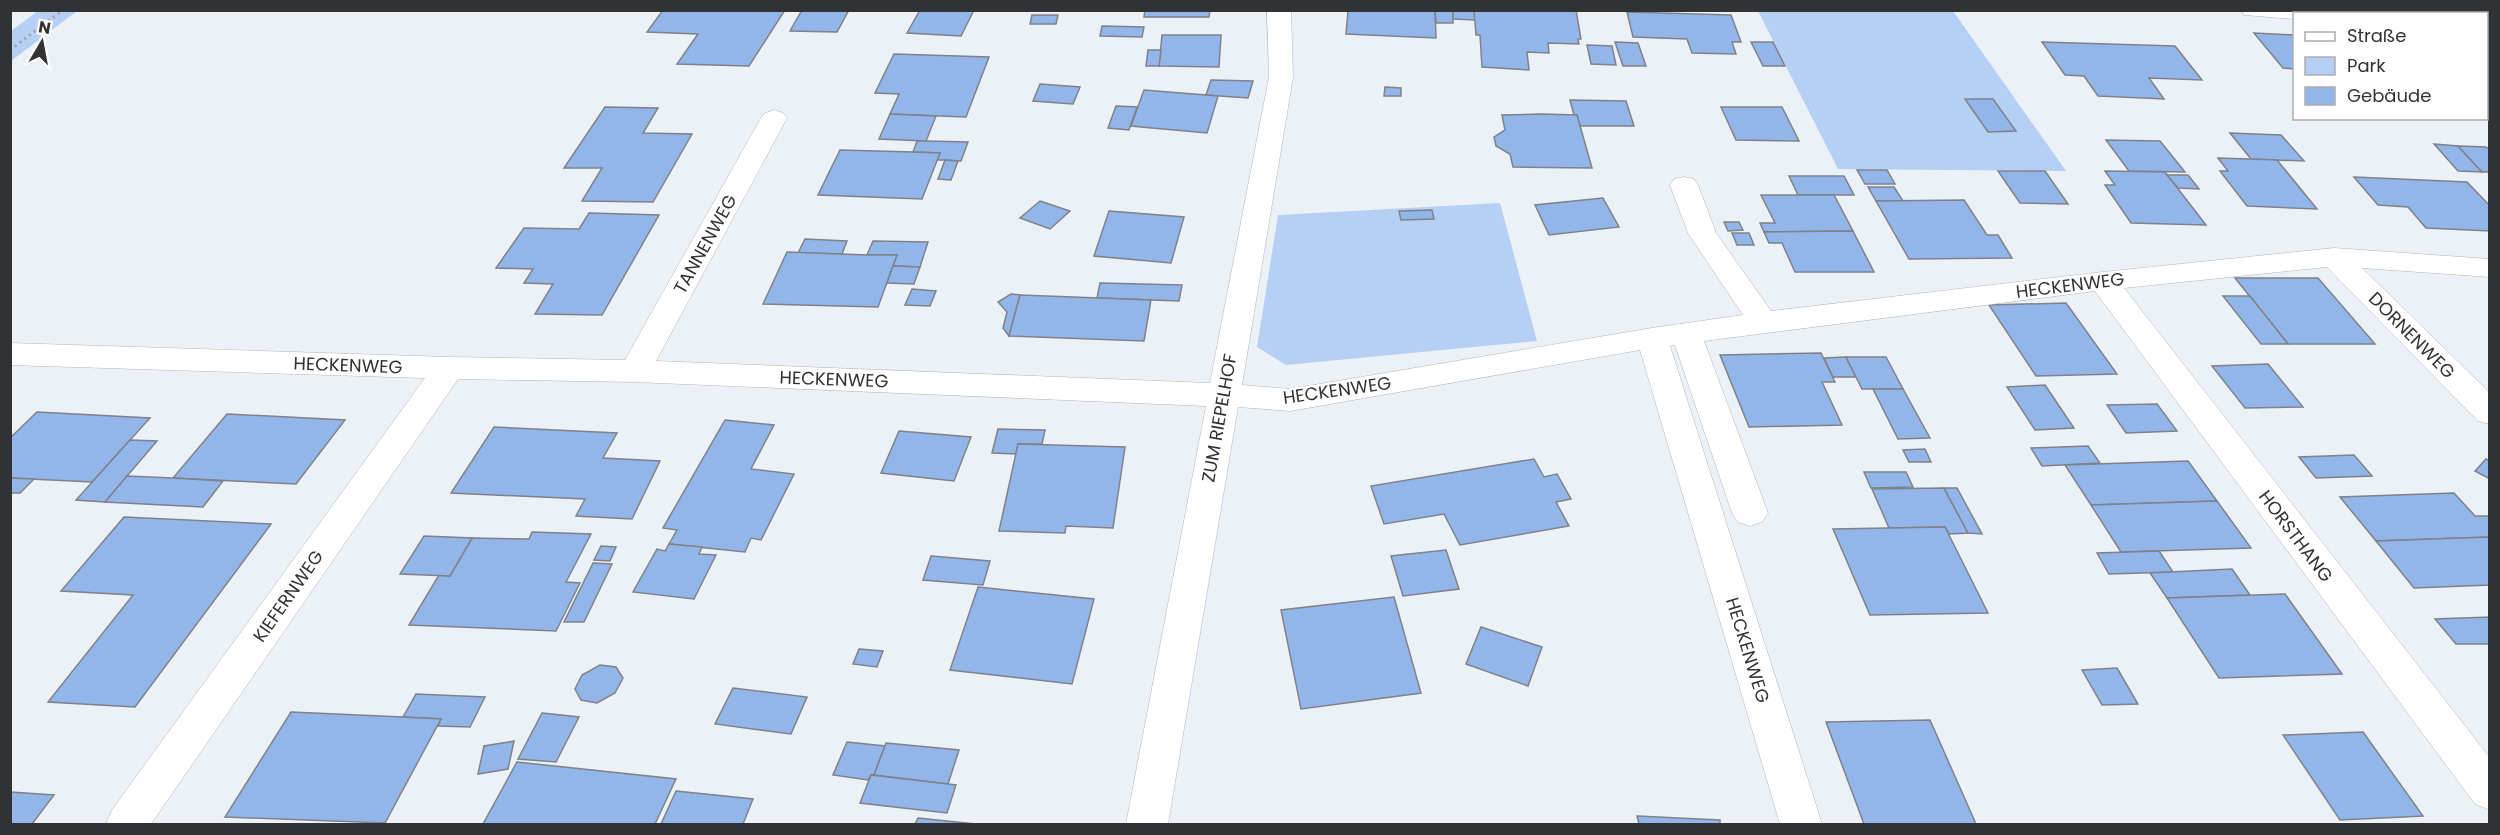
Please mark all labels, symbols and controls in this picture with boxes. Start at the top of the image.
north arrow [12,12,72,72]
legend [2293,12,2488,120]
text: N [37,15,52,40]
text: Straße [2347,23,2406,48]
text: Park [2347,53,2386,78]
text: Gebäude [2347,83,2431,108]
street label: TANNENWEG [667,190,743,298]
street label: HECKENWEG [2014,266,2126,304]
street label: DORNENWEG [2363,286,2461,384]
street label: HECKENWEG [293,351,403,379]
street label: ZUM RIEPELHOF [1195,352,1243,484]
street label: HECKENWEG [779,365,889,393]
street label: HECKENWEG [1281,370,1393,410]
street label: HORSTHANG [2253,485,2339,587]
street label: KIEFERNWEG [247,545,329,647]
street label: HECKENWEG [1720,594,1776,706]

